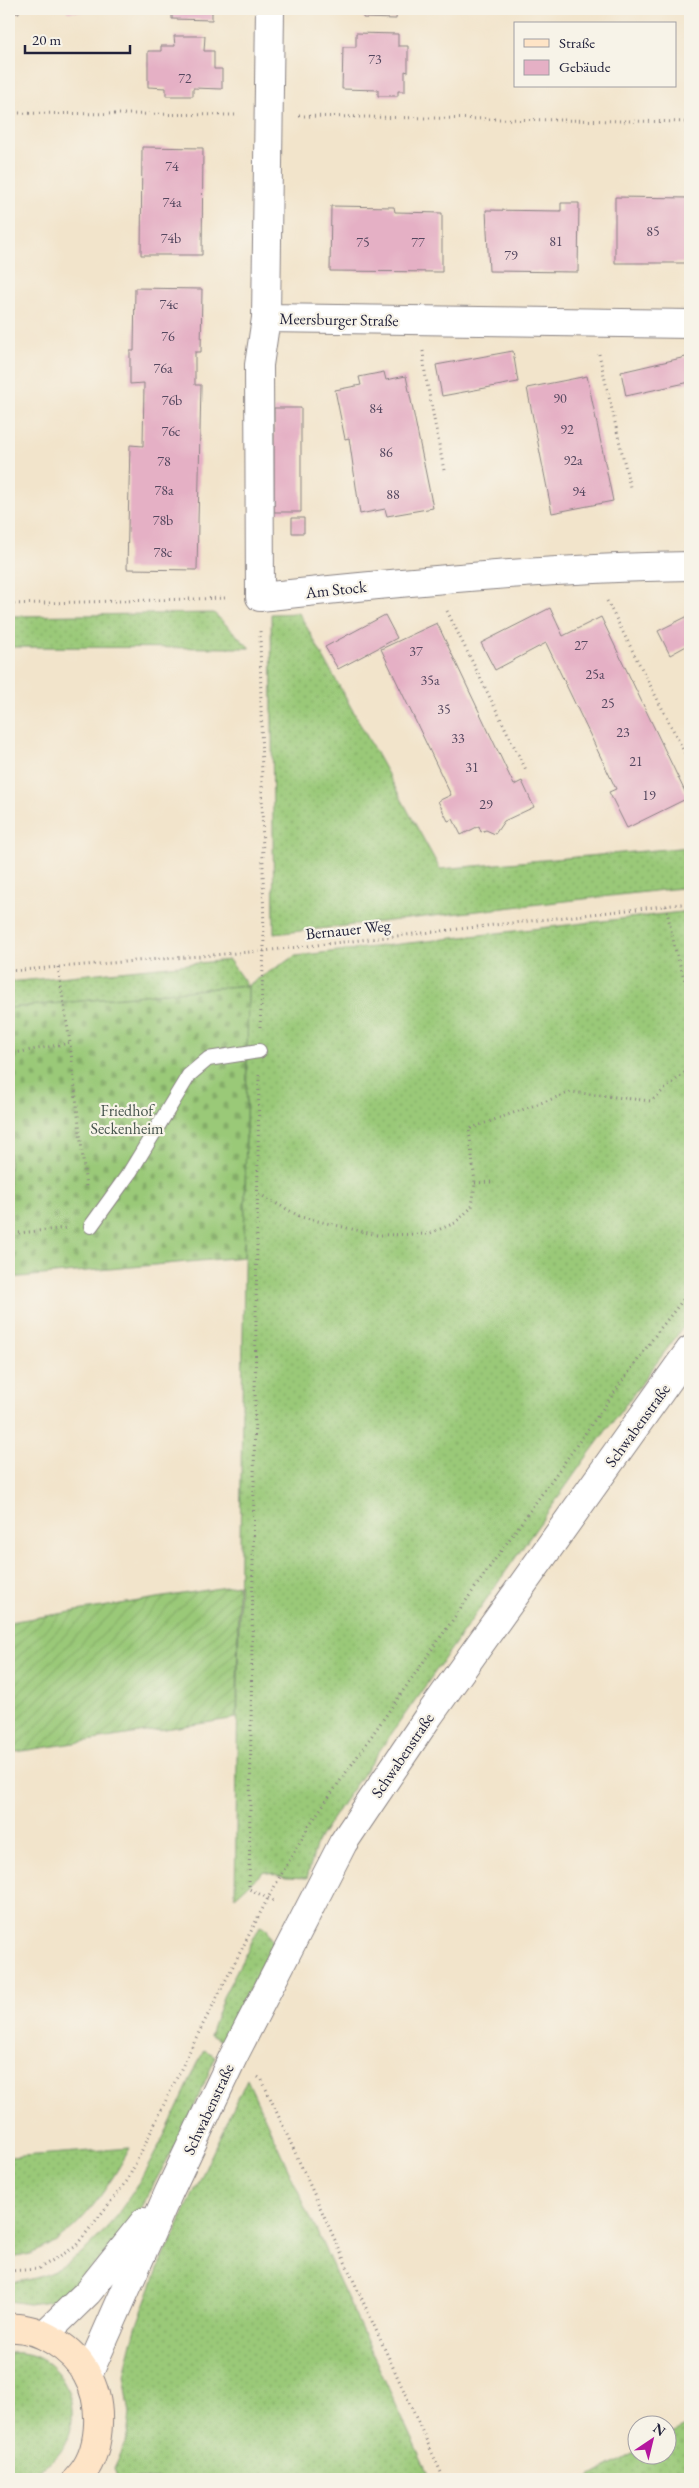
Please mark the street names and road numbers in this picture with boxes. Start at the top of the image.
street label: Meersburger Straße [279,308,399,331]
street label: Am Stock [304,576,368,603]
street label: Bernauer Weg [305,914,393,944]
street label: Schwabenstraße [600,1379,675,1471]
street label: Schwabenstraße [366,1709,439,1802]
street label: Schwabenstraße [178,2060,239,2158]

